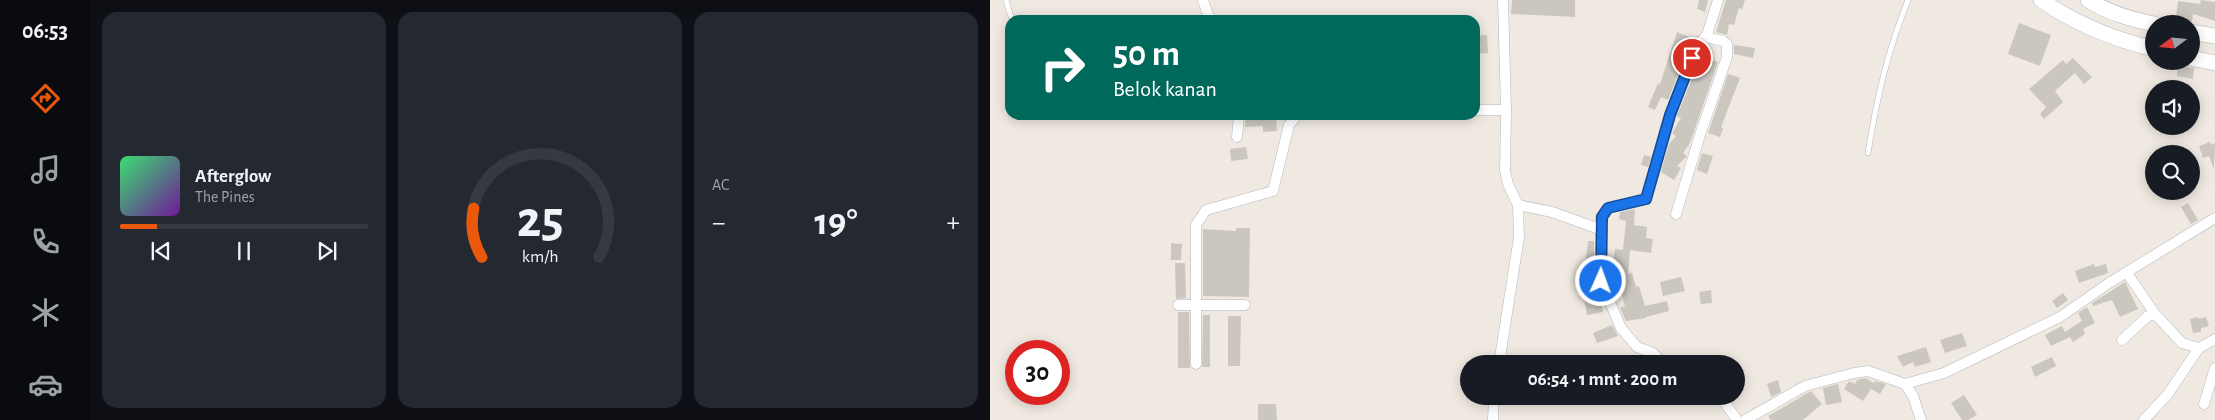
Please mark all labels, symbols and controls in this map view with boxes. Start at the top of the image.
north arrow [2145,15,2200,70]
map controls [2145,15,2200,200]
text: 06:53 [22,20,68,42]
icon: right [1030,35,1095,100]
text: 50 m [1113,37,1180,72]
pin [1671,37,1713,79]
icon: arrive [1678,44,1706,72]
text: Belok kanan [1113,78,1217,100]
button: sound [2145,80,2200,135]
icon: directions [28,81,63,116]
button: search [2145,145,2200,200]
icon: music [28,152,63,187]
text: Afterglow [195,167,271,186]
text: AC [712,177,729,193]
text: The Pines [195,189,255,205]
text: 25 [517,194,563,246]
text: 19° [814,204,858,242]
text: − [712,209,725,237]
text: + [947,209,960,237]
icon: phone [28,224,63,259]
icon: previous [147,237,175,265]
icon: pause [230,237,258,265]
icon: next [313,237,341,265]
text: km/h [522,248,558,266]
position arrow [1574,254,1626,306]
icon: climate [28,295,63,330]
speed limit sign: 30 [1005,340,1070,405]
icon: car [28,367,63,402]
text: 06:54 · 1 mnt · 200 m [1528,370,1677,389]

